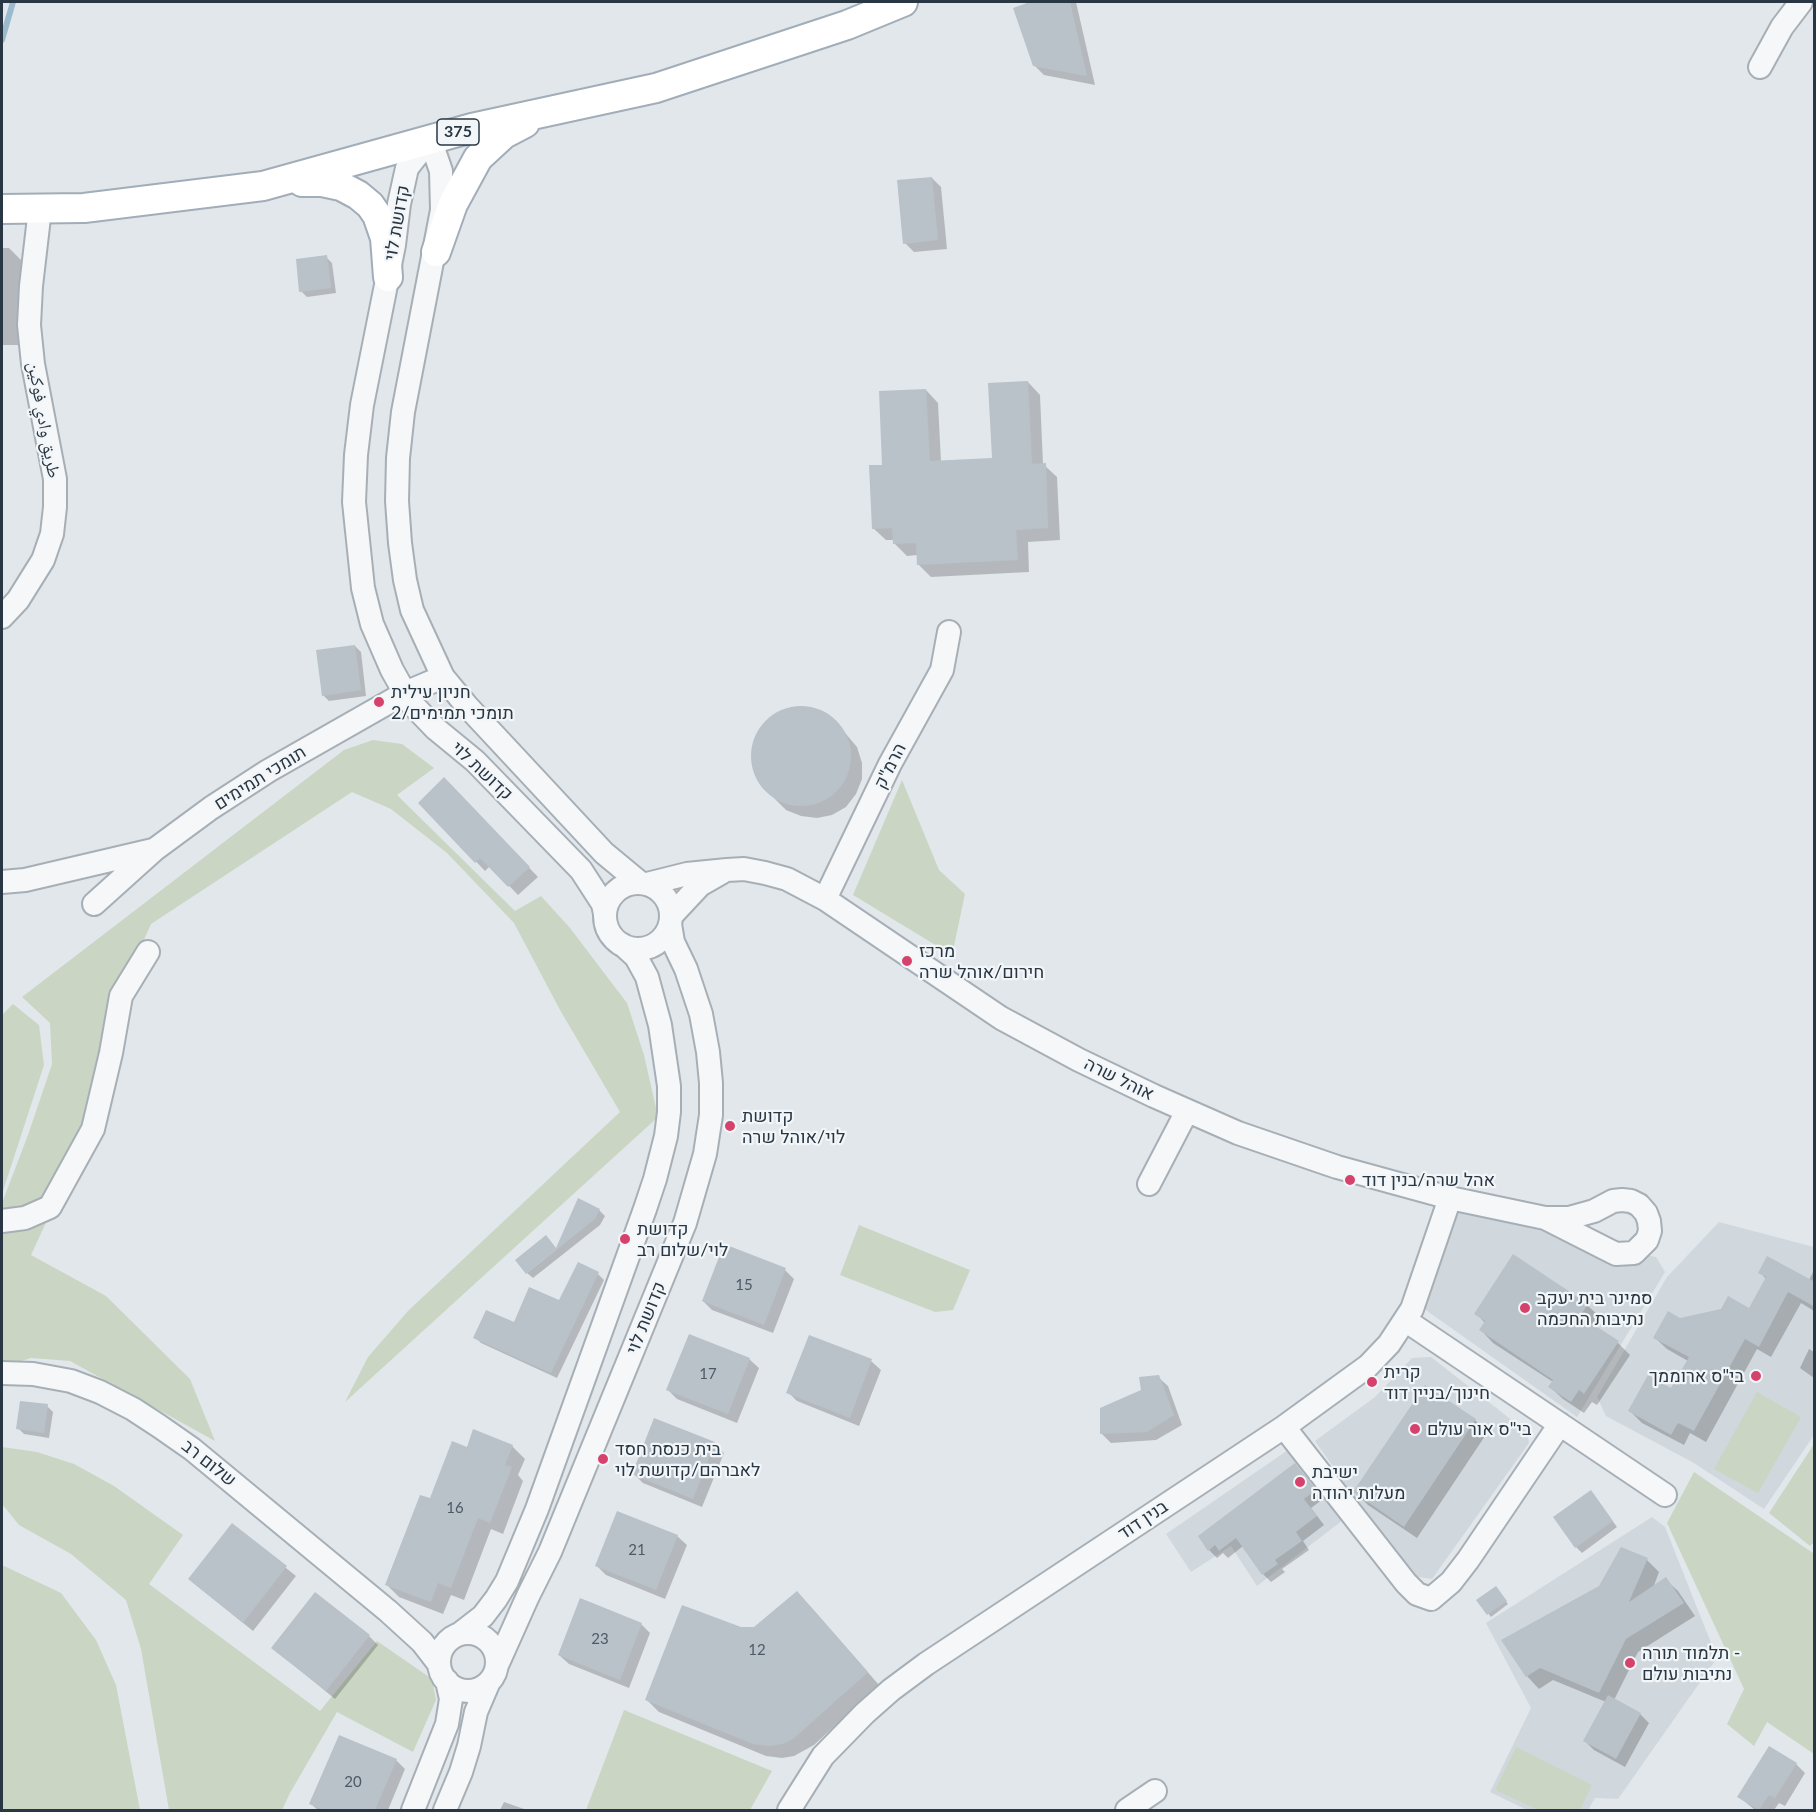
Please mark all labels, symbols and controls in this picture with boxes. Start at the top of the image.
road number: 375 [437,119,479,145]
street label: קדושת לוי [380,184,414,262]
street label: طريق وادي فوکين [23,360,65,480]
place label: חניון עילית 2/תומכי תמימים [391,681,514,724]
marker: חניון עילית 2/תומכי תמימים [372,695,386,709]
street label: קדושת לוי [447,737,517,805]
street label: הרמ"ק [869,739,911,793]
street label: תומכי תמימים [210,741,310,815]
place label: מרכז חירום/אוהל שרה [919,940,1044,982]
marker: מרכז חירום/אוהל שרה [900,954,914,968]
street label: אוהל שרה [1081,1053,1157,1105]
place label: קדושת לוי/אוהל שרה [742,1105,845,1148]
marker: קדושת לוי/אוהל שרה [723,1119,737,1133]
place label: אהל שרה/בנין דוד [1362,1169,1495,1191]
marker: אהל שרה/בנין דוד [1343,1173,1357,1187]
place label: קדושת לוי/שלום רב [637,1218,728,1260]
marker: קדושת לוי/שלום רב [618,1232,632,1246]
house number: 15 [735,1276,753,1294]
street label: קדושת לוי [622,1279,670,1357]
place label: סמינר בית יעקב נתיבות החכמה [1537,1287,1653,1330]
marker: סמינר בית יעקב נתיבות החכמה [1518,1301,1532,1315]
place label: קרית חינוך/בניין דוד [1384,1361,1490,1404]
house number: 17 [699,1365,717,1383]
place label: בי"ס ארוממך [1649,1365,1744,1387]
marker: בי"ס ארוממך [1749,1369,1763,1383]
marker: קרית חינוך/בניין דוד [1365,1375,1379,1389]
place label: בי"ס אור עולם [1427,1418,1531,1440]
marker: בי"ס אור עולם [1408,1422,1422,1436]
street label: שלום רב [177,1435,241,1491]
place label: בית כנסת חסד לאברהם/קדושת לוי [615,1438,760,1480]
marker: בית כנסת חסד לאברהם/קדושת לוי [596,1452,610,1466]
place label: ישיבת מעלות יהודה [1312,1461,1406,1504]
marker: ישיבת מעלות יהודה [1293,1475,1307,1489]
street label: בנין דוד [1114,1496,1172,1544]
house number: 16 [446,1499,464,1517]
house number: 21 [628,1541,646,1559]
house number: 23 [591,1630,609,1648]
house number: 12 [748,1641,766,1659]
place label: תלמוד תורה - נתיבות עולם [1642,1642,1740,1684]
marker: תלמוד תורה - נתיבות עולם [1623,1656,1637,1670]
house number: 20 [344,1773,362,1791]

